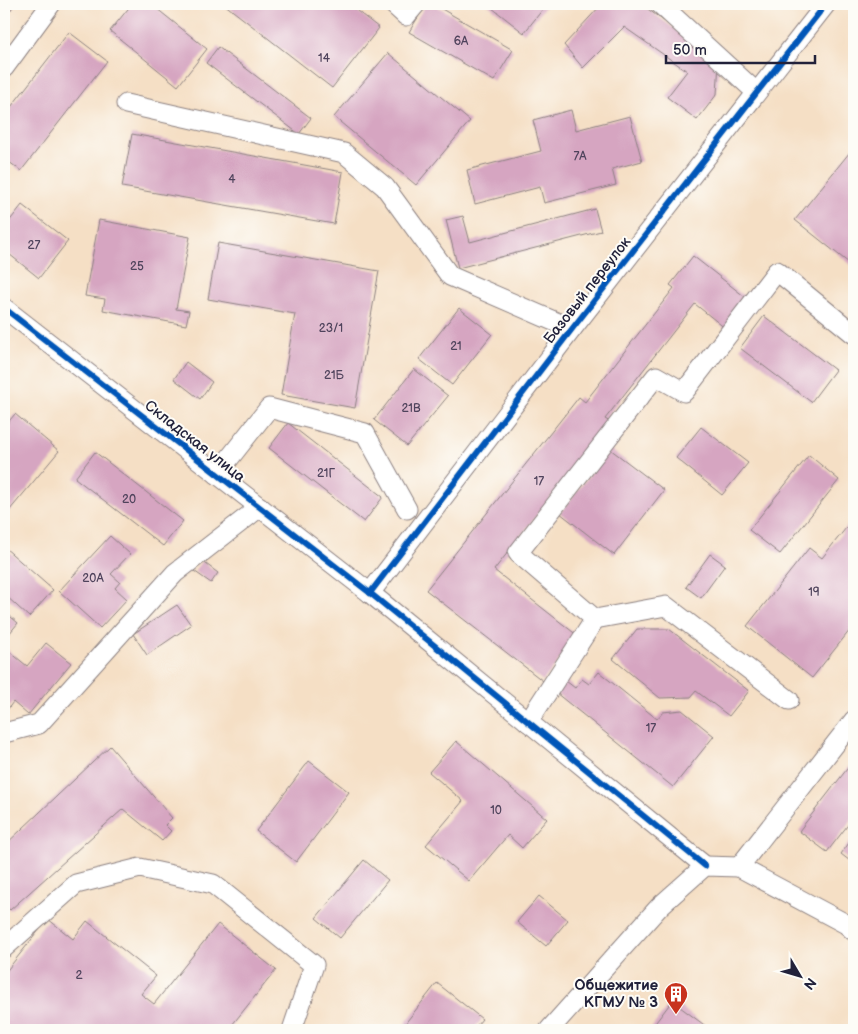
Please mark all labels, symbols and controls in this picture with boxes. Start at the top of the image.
scale bar [666,32,814,64]
house number: 6А [454,34,469,49]
text: 50 m [673,41,707,60]
house number: 14 [318,51,331,66]
house number: 7А [573,149,587,164]
house number: 4 [228,172,236,187]
street label: Базовый переулок [540,233,635,348]
house number: 27 [28,238,41,253]
house number: 25 [130,259,144,274]
house number: 23/1 [319,321,343,336]
house number: 21 [450,339,462,354]
house number: 21Б [324,368,345,383]
street label: Складская улица [141,396,249,487]
house number: 21В [401,401,421,416]
house number: 21Г [317,466,335,481]
house number: 17 [534,474,544,489]
house number: 20 [122,492,136,507]
house number: 20А [82,571,104,586]
house number: 19 [808,585,820,600]
house number: 17 [646,721,656,736]
house number: 10 [490,803,502,818]
north arrow [776,952,826,1002]
house number: 2 [75,968,83,983]
text: N [800,974,820,993]
place label: Общежитие КГМУ № 3 [575,976,658,1012]
building icon: Общежитие КГМУ № 3 [663,981,689,1015]

